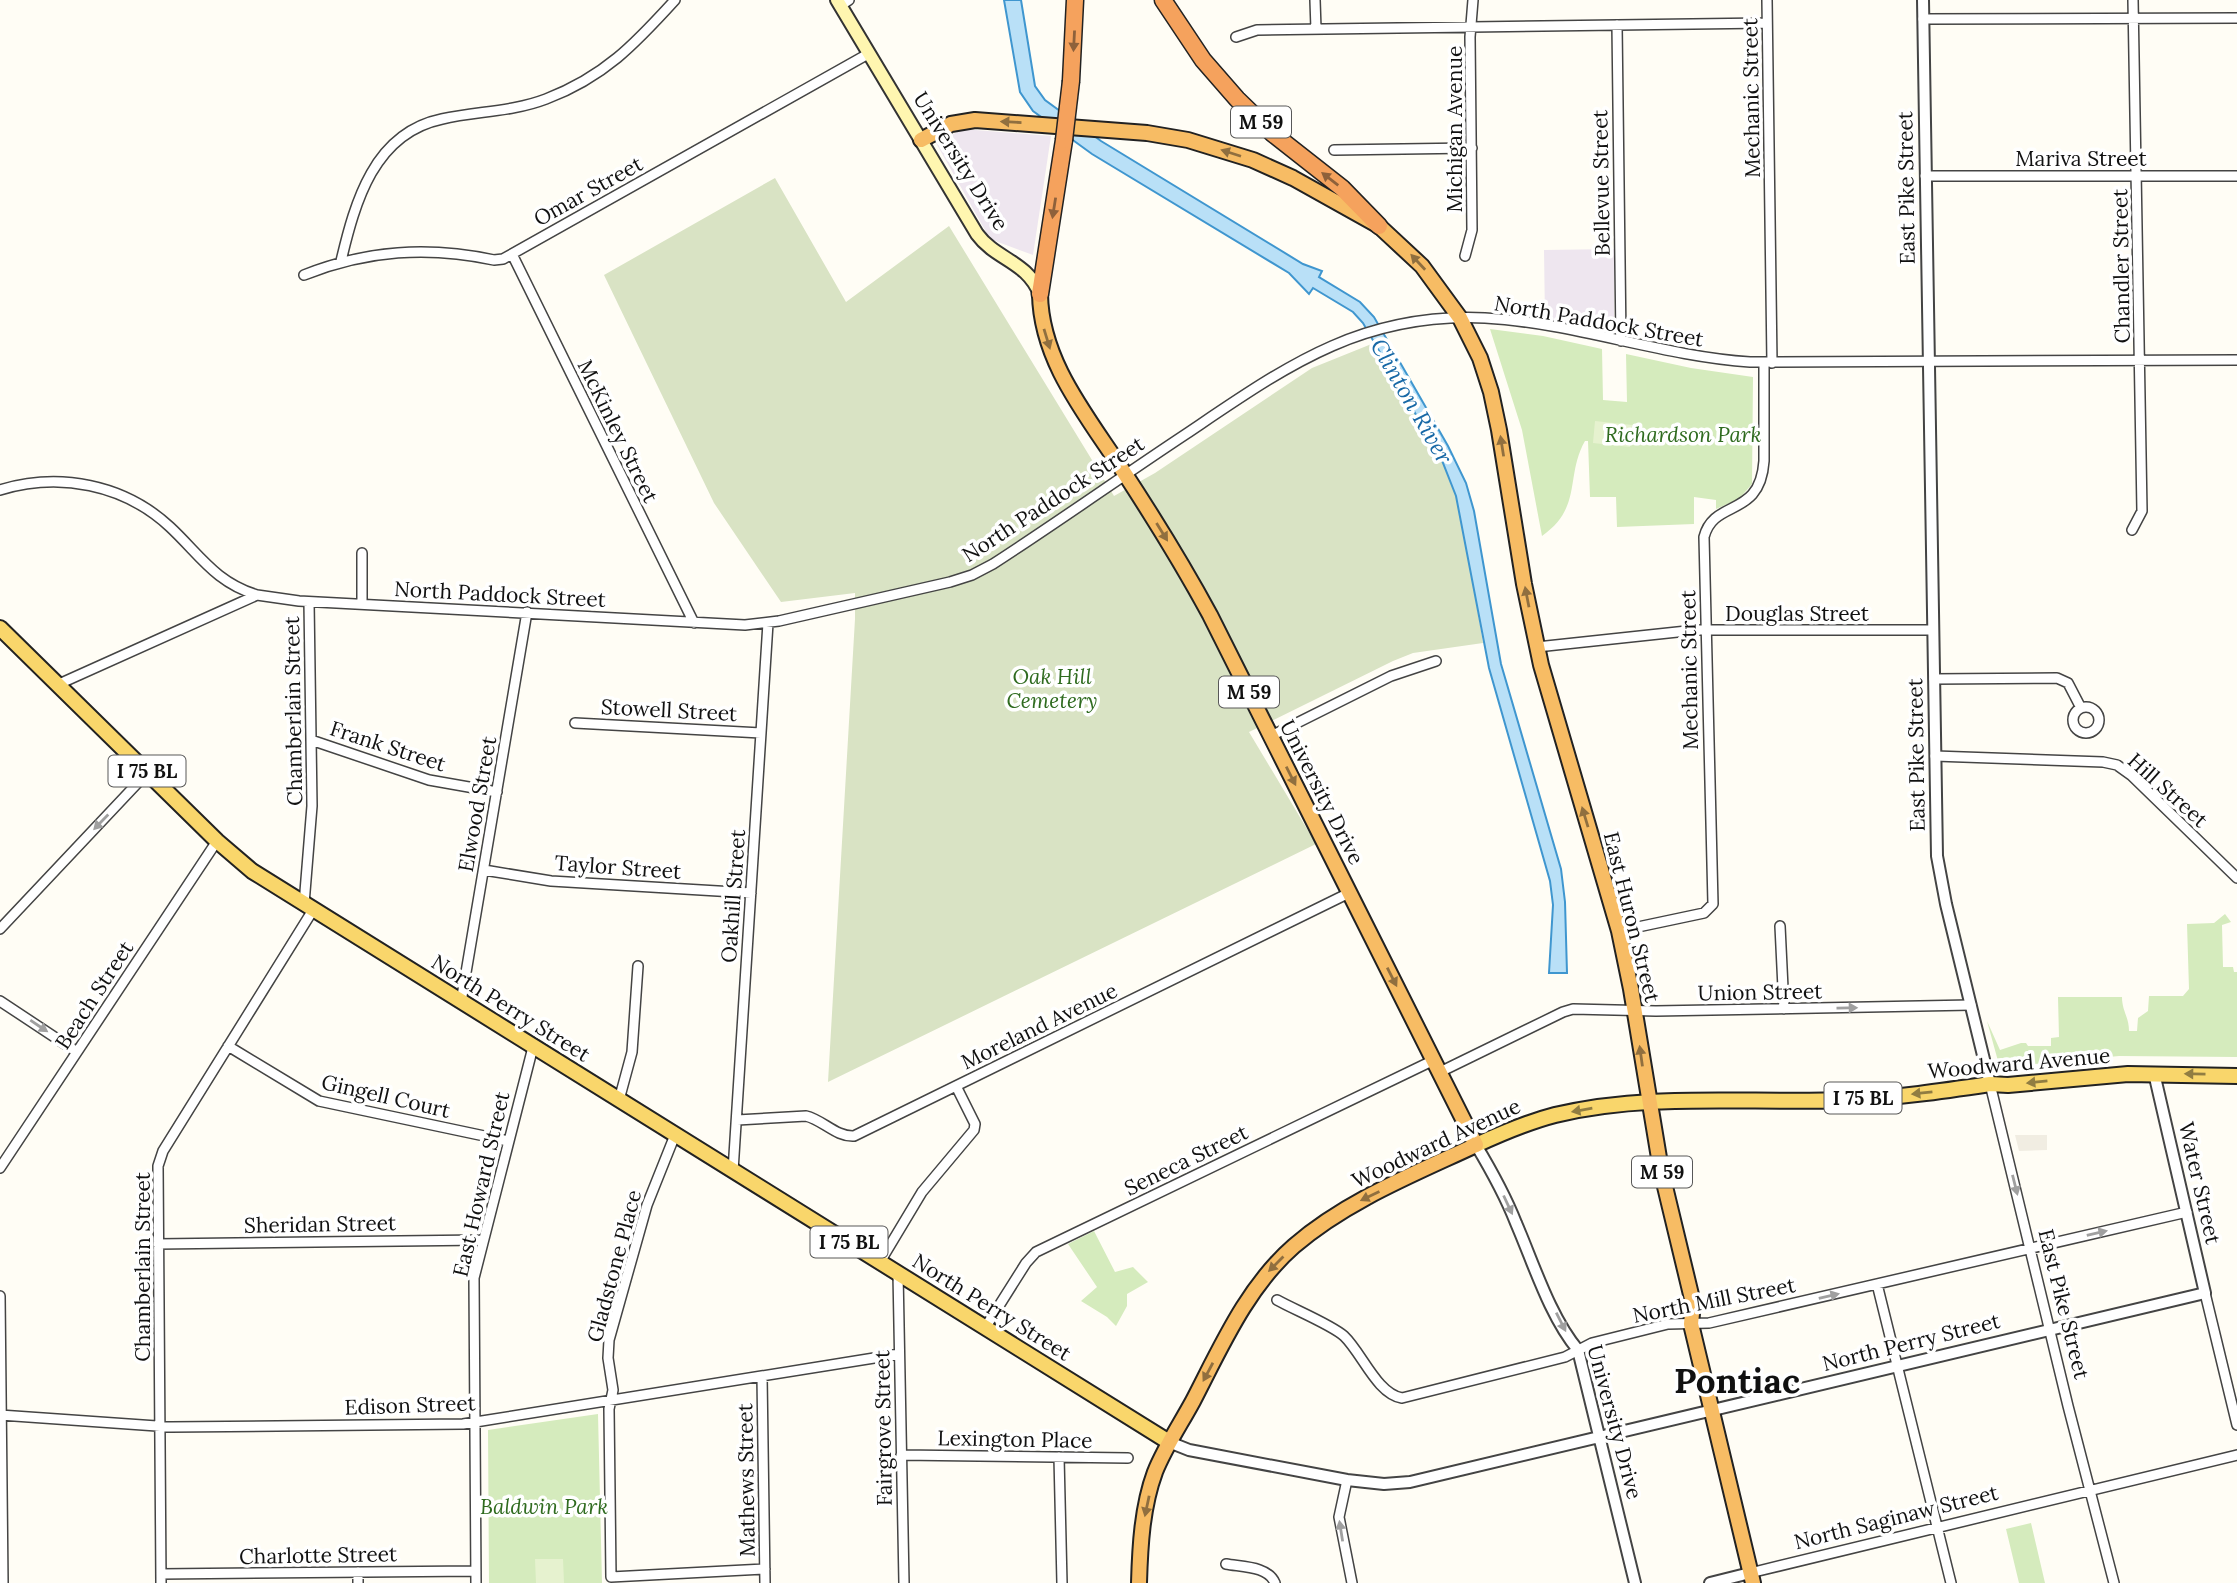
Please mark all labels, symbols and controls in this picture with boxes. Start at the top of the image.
street label: Mechanic Street [1736,17,1766,178]
one-way arrow [1068,30,1079,52]
street label: Michigan Avenue [1441,46,1468,212]
street label: University Drive [908,87,1014,235]
road number: M 59 [1231,106,1291,138]
street label: Bellevue Street [1586,109,1616,257]
street label: East Pike Street [1891,110,1921,265]
one-way arrow [1000,116,1022,127]
street label: Mariva Street [2015,145,2148,172]
one-way arrow [1220,147,1241,158]
street label: Omar Street [529,150,648,232]
one-way arrow [1321,172,1339,187]
street label: Chandler Street [2106,188,2136,344]
one-way arrow [1048,197,1059,219]
one-way arrow [1410,254,1426,271]
street label: North Paddock Street [1492,289,1707,353]
one-way arrow [1042,329,1052,350]
water label: Clinton River [1364,333,1460,469]
street label: McKinley Street [572,355,665,508]
park label: Richardson Park [1605,421,1761,448]
street label: North Paddock Street [957,430,1150,568]
one-way arrow [1496,434,1507,456]
one-way arrow [1155,522,1168,541]
street label: North Paddock Street [394,575,607,613]
one-way arrow [1521,586,1532,608]
street label: Mechanic Street [1674,589,1704,750]
street label: Douglas Street [1725,600,1870,627]
street label: Chamberlain Street [278,615,308,806]
park label: Oak Hill Cemetery [1006,663,1098,714]
road number: M 59 [1219,677,1279,708]
street label: East Pike Street [1901,677,1931,832]
street label: Stowell Street [600,693,739,727]
street label: Frank Street [327,715,450,778]
street label: University Drive [1274,715,1370,869]
street label: Elwood Street [452,733,502,874]
street label: Hill Street [2122,747,2214,834]
road number: I 75 BL [108,756,186,786]
one-way arrow [1286,766,1297,786]
one-way arrow [1579,806,1589,827]
one-way arrow [94,813,110,830]
street label: Oakhill Street [715,827,751,964]
street label: East Huron Street [1598,829,1666,1006]
street label: Taylor Street [554,849,683,885]
street label: Beach Street [49,935,140,1054]
street label: North Perry Street [427,948,596,1068]
one-way arrow [1386,967,1397,987]
street label: Moreland Avenue [957,977,1121,1075]
street label: Union Street [1698,977,1823,1007]
one-way arrow [1836,1002,1858,1013]
one-way arrow [29,1020,48,1033]
street label: Woodward Avenue [1927,1042,2111,1084]
one-way arrow [1636,1045,1647,1067]
street label: Gingell Court [319,1068,454,1124]
one-way arrow [2184,1069,2206,1080]
one-way arrow [2026,1077,2048,1088]
road number: I 75 BL [1825,1082,1902,1114]
one-way arrow [1911,1087,1933,1098]
street label: East Howard Street [447,1088,516,1279]
street label: Woodward Avenue [1347,1092,1525,1194]
one-way arrow [1571,1105,1593,1116]
street label: Seneca Street [1120,1118,1253,1202]
street label: Water Street [2173,1119,2227,1247]
road number: M 59 [1632,1156,1692,1188]
street label: Chamberlain Street [129,1171,156,1362]
one-way arrow [2010,1174,2021,1196]
street label: Gladstone Place [581,1187,647,1345]
one-way arrow [1360,1191,1380,1202]
one-way arrow [1502,1195,1514,1215]
street label: Sheridan Street [244,1209,397,1239]
road number: I 75 BL [810,1226,888,1258]
street label: East Pike Street [2032,1226,2096,1383]
one-way arrow [2086,1228,2108,1239]
street label: North Perry Street [908,1247,1077,1367]
one-way arrow [1269,1255,1285,1272]
street label: North Mill Street [1630,1271,1799,1329]
one-way arrow [1818,1290,1840,1301]
street label: North Perry Street [1819,1307,2003,1377]
one-way arrow [1555,1312,1566,1332]
street label: University Drive [1581,1342,1649,1502]
street label: Fairgrove Street [868,1349,898,1506]
district label: Pontiac [1674,1358,1800,1403]
one-way arrow [1202,1363,1214,1382]
street label: Edison Street [344,1389,477,1421]
street label: Mathews Street [731,1402,761,1557]
street label: Lexington Place [937,1424,1093,1454]
street label: North Saginaw Street [1791,1478,2002,1555]
park label: Baldwin Park [480,1493,608,1520]
one-way arrow [1142,1495,1153,1517]
one-way arrow [1335,1520,1346,1542]
street label: Charlotte Street [239,1540,398,1570]

